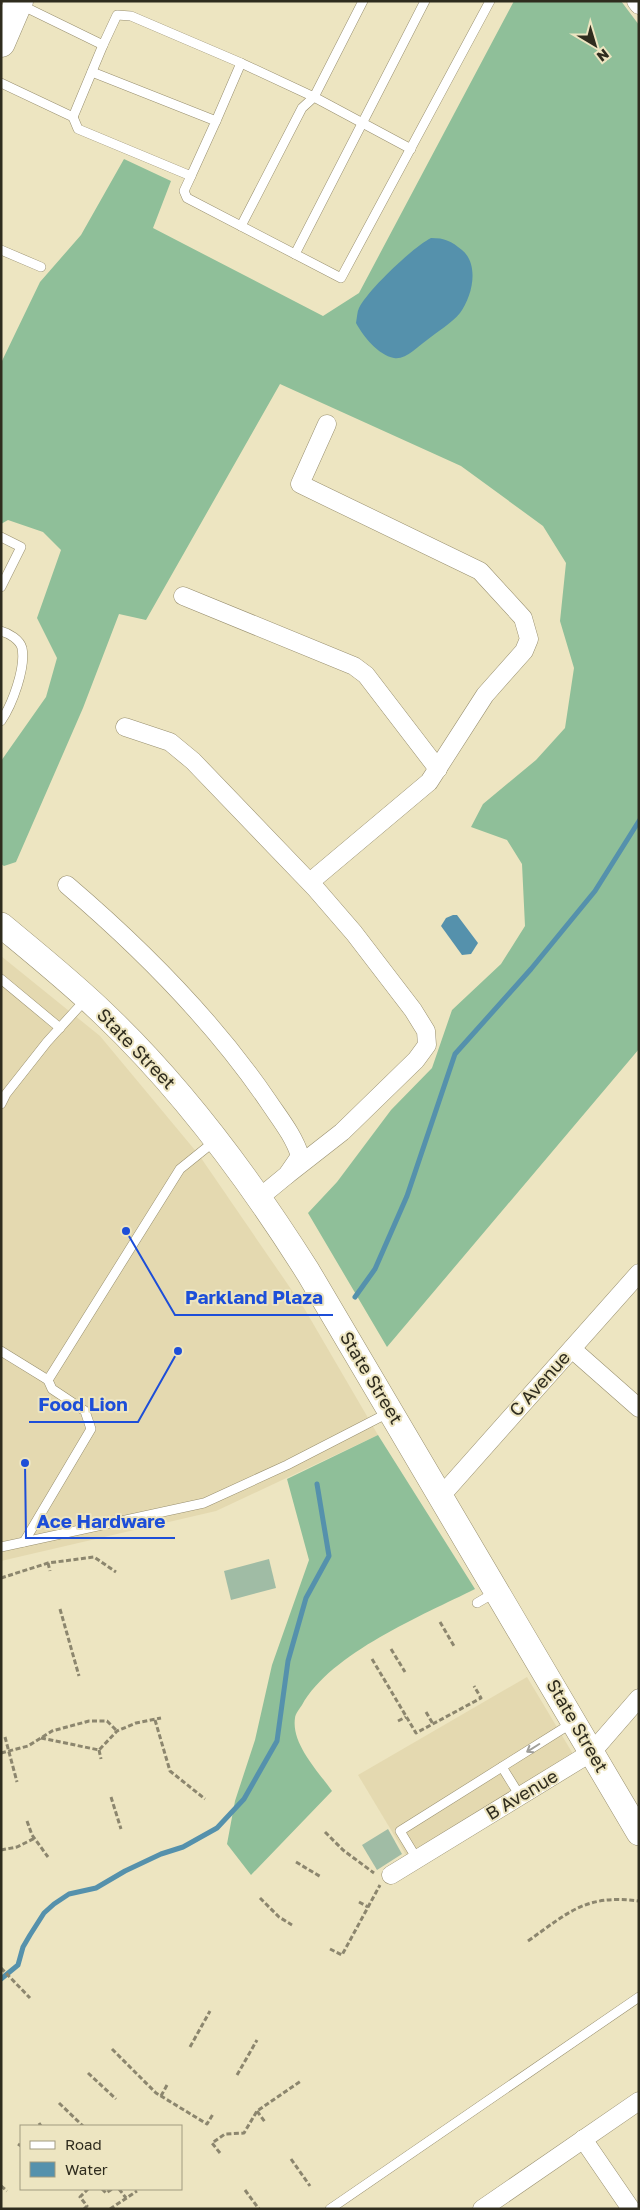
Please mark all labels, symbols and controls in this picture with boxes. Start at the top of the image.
north arrow [570,20,620,70]
text: N [594,46,613,66]
street label: State Street [93,1003,181,1093]
callout: Parkland Plaza [175,1281,333,1315]
text: Parkland Plaza [185,1285,323,1308]
street label: State Street [336,1327,408,1428]
street label: C Avenue [504,1346,574,1421]
callout: Food Lion [29,1388,138,1422]
text: Food Lion [38,1392,128,1415]
callout: Ace Hardware [26,1504,175,1538]
text: Ace Hardware [36,1509,166,1532]
street label: State Street [542,1675,613,1776]
one-way arrow [526,1743,540,1753]
street label: B Avenue [481,1764,561,1824]
legend [20,2125,182,2190]
text: Road [65,2135,102,2153]
text: Water [65,2160,108,2178]

